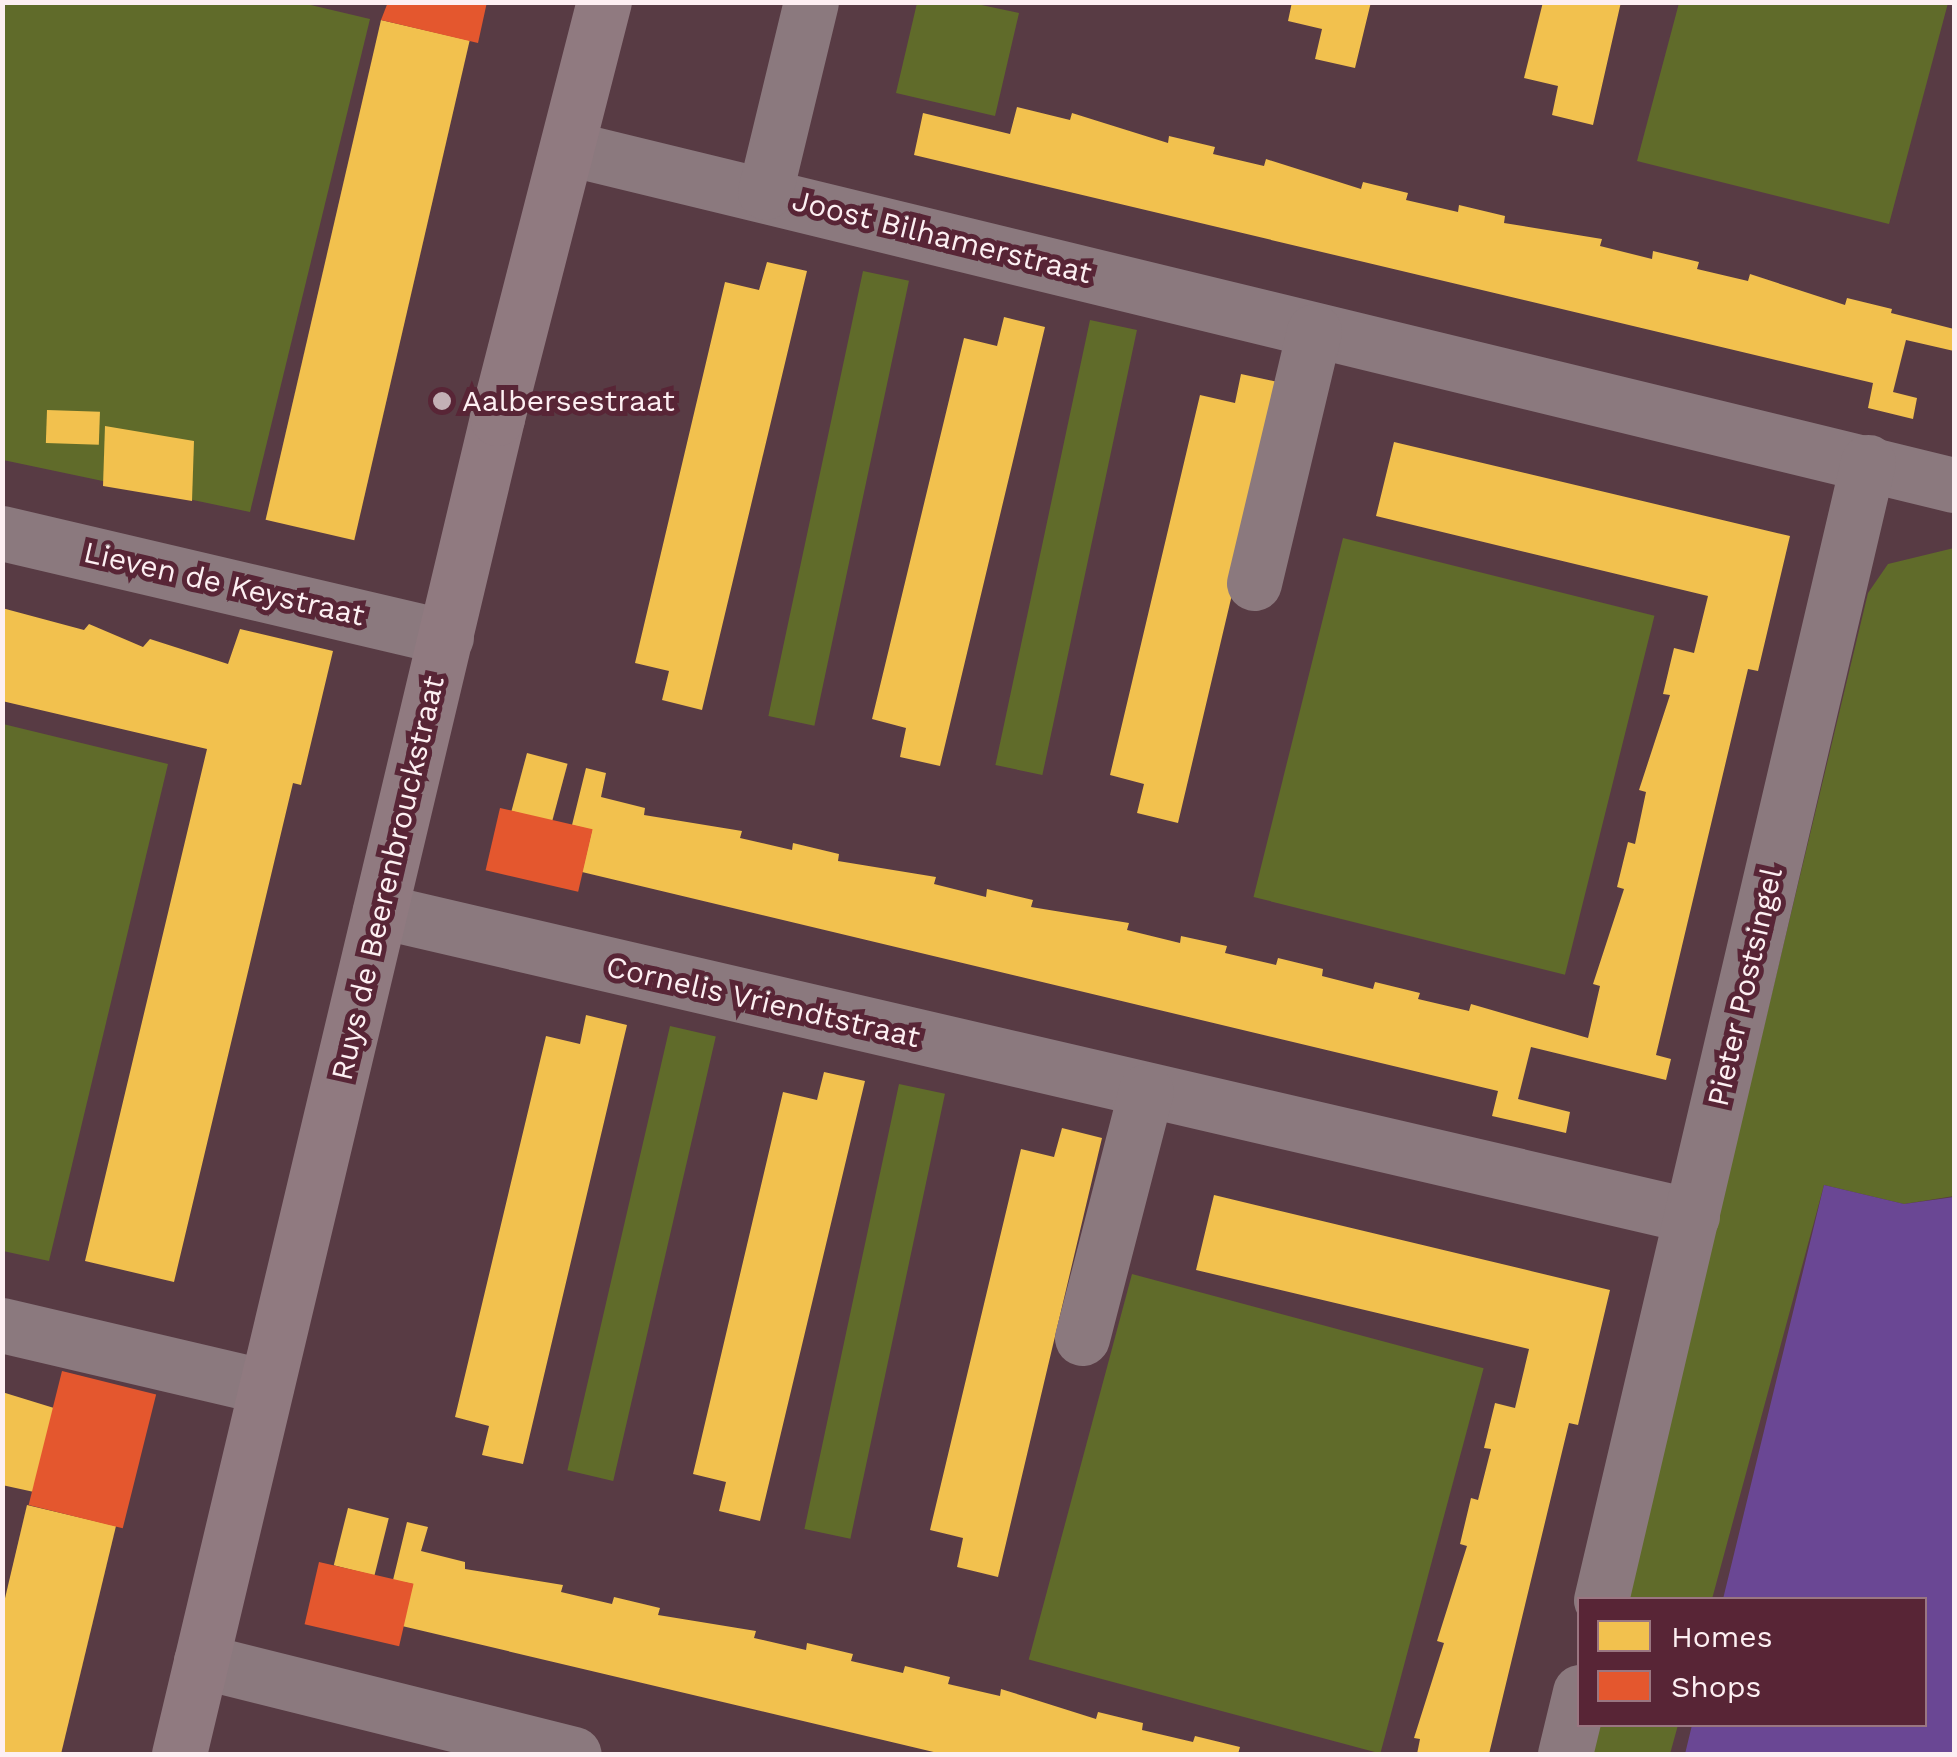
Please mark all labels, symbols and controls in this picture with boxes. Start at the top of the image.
street label: Joost Bilhamerstraat [789,182,1095,292]
place label: Aalbersestraat [462,383,675,419]
marker: Aalbersestraat [431,390,453,412]
street label: Lieven de Keystraat [80,534,368,634]
street label: Ruys de Beerenbrouckstraat [324,672,452,1084]
street label: Pieter Postsingel [1700,864,1790,1110]
street label: Cornelis Vriendtstraat [602,948,924,1056]
legend [1577,1597,1927,1727]
text: Homes [1671,1619,1773,1654]
text: Shops [1671,1669,1761,1704]

